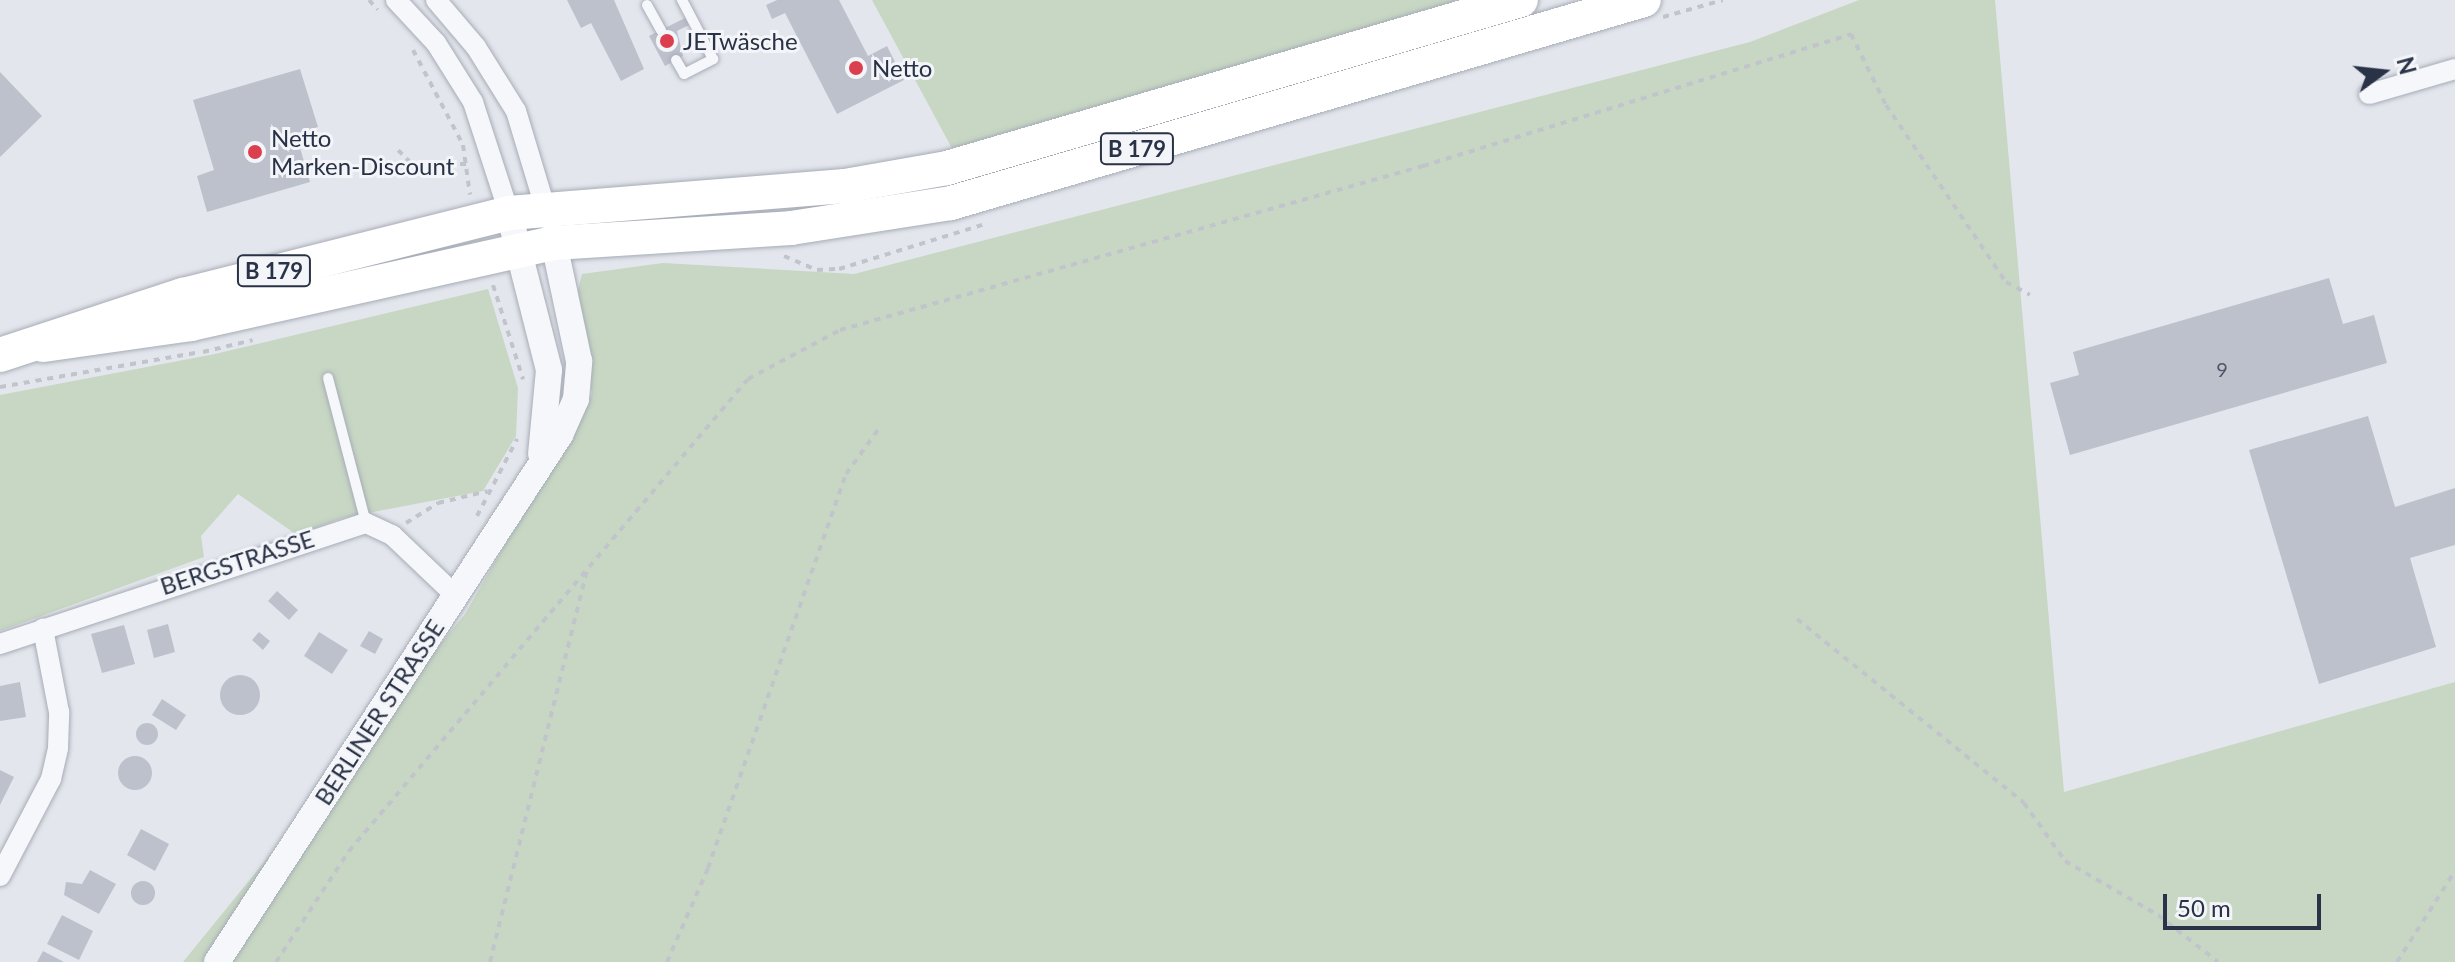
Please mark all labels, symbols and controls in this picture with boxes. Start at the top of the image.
place label: JETwäsche [683,27,798,55]
marker: JETwäsche [658,32,676,50]
north arrow [2343,32,2423,112]
place label: Netto [872,54,932,82]
text: N [2391,54,2422,77]
marker: Netto [847,59,865,77]
place label: Netto Marken-Discount [271,124,454,180]
road number: B 179 [1099,131,1175,167]
marker: Netto Marken-Discount [246,143,264,161]
road number: B 179 [236,253,312,289]
house number: 9 [2216,357,2228,381]
street label: BERGSTRASSE [156,524,318,600]
street label: BERLINER STRASSE [308,614,450,810]
scale bar [2167,878,2325,928]
text: 50 m [2177,893,2231,922]

